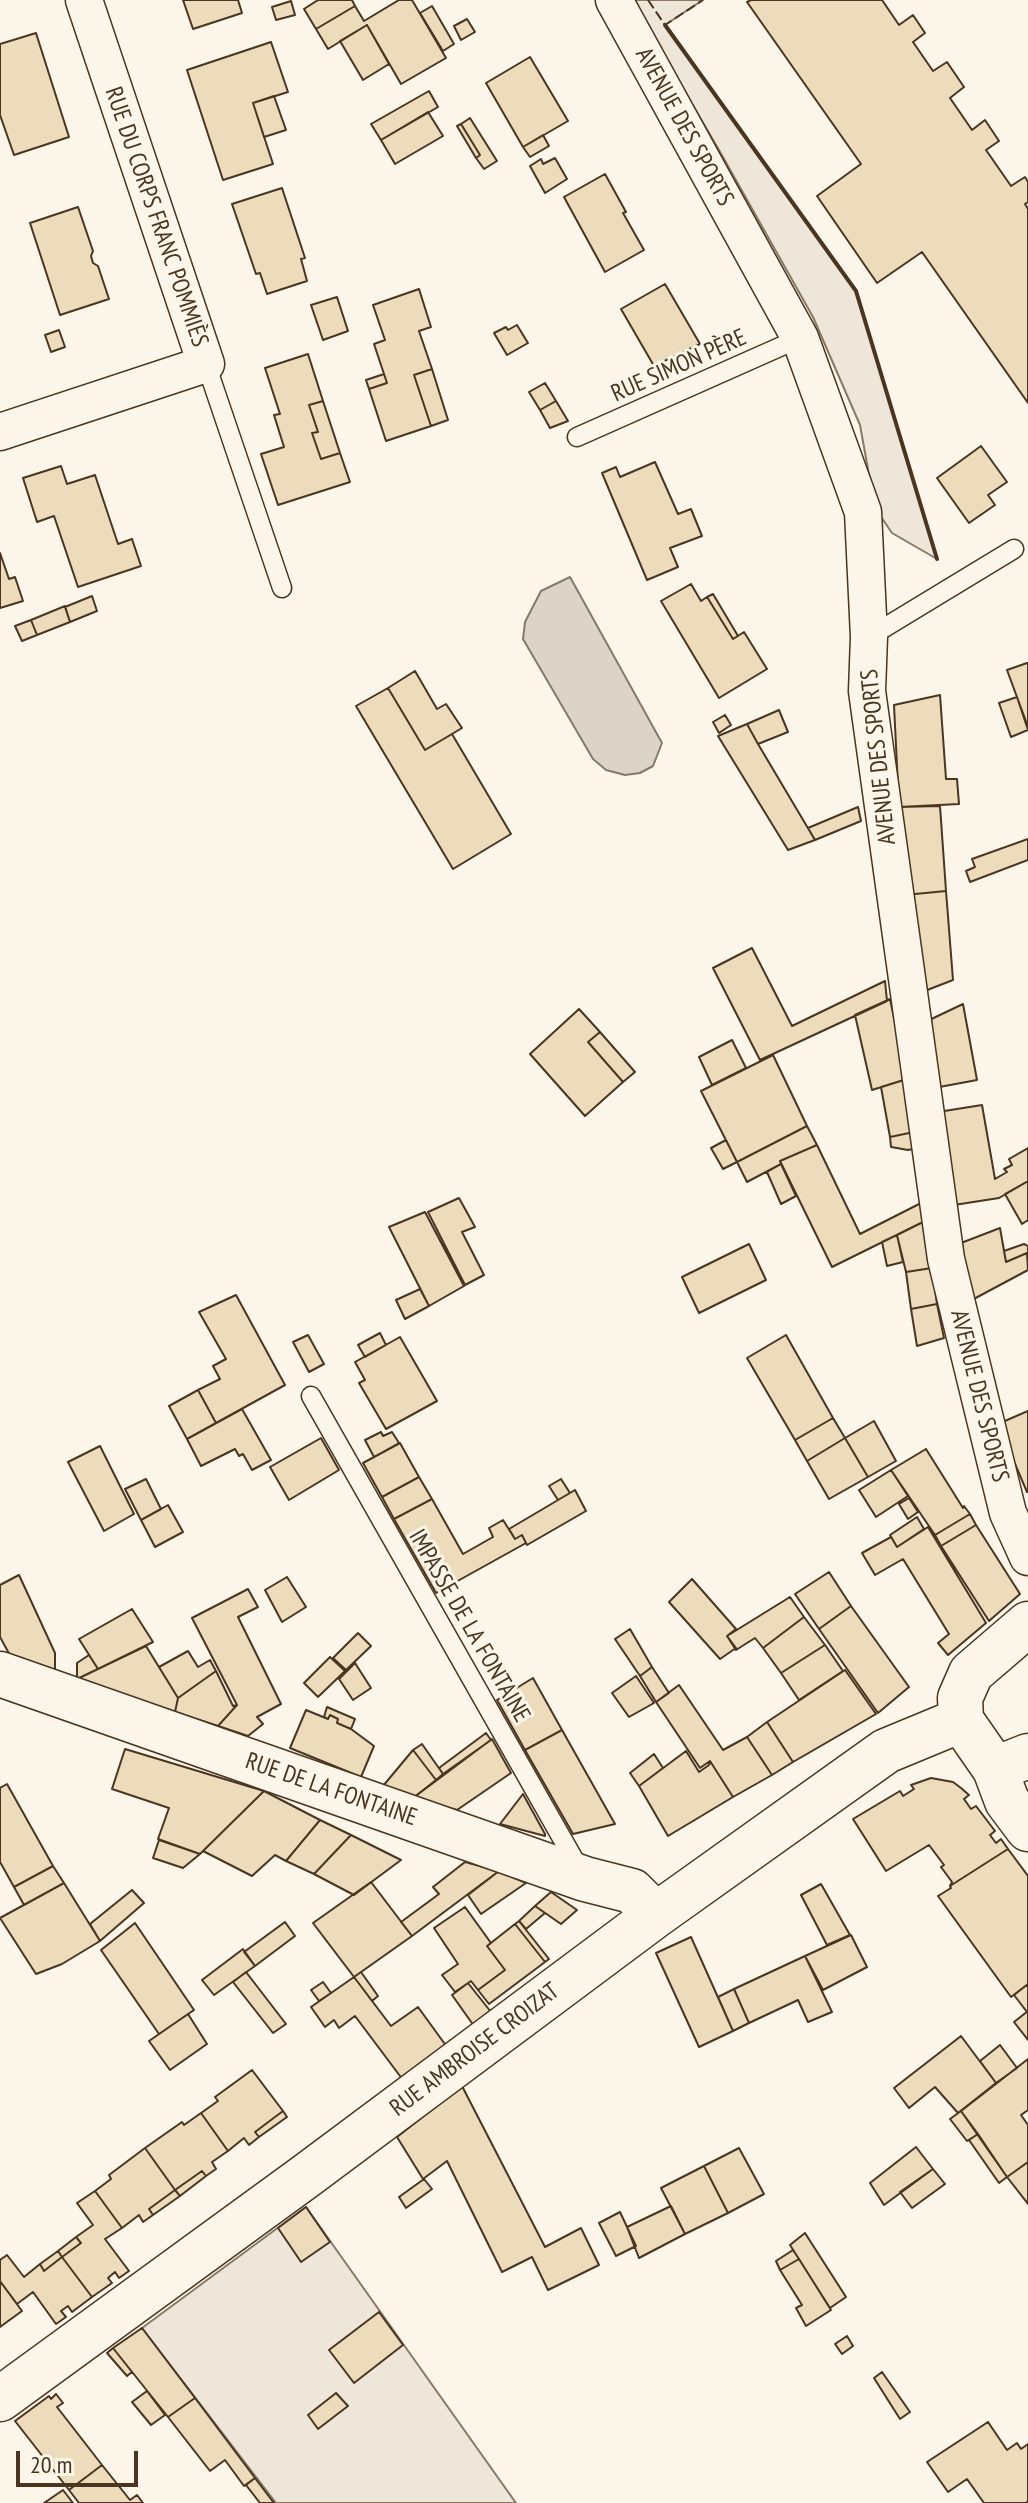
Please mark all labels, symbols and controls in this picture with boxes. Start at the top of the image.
street label: AVENUE DES SPORTS [629,43,739,211]
street label: RUE DU CORPS FRANC POMMIÈS [98,83,214,351]
street label: RUE SIMON PÈRE [607,323,751,409]
street label: AVENUE DES SPORTS [855,668,903,846]
street label: AVENUE DES SPORTS [944,1307,1014,1485]
street label: IMPASSE DE LA FONTAINE [402,1524,536,1728]
street label: RUE DE LA FONTAINE [241,1747,421,1833]
street label: RUE AMBROISE CROIZAT [385,1977,565,2123]
scale bar [20,2435,142,2485]
text: 20 m [30,2449,72,2480]

